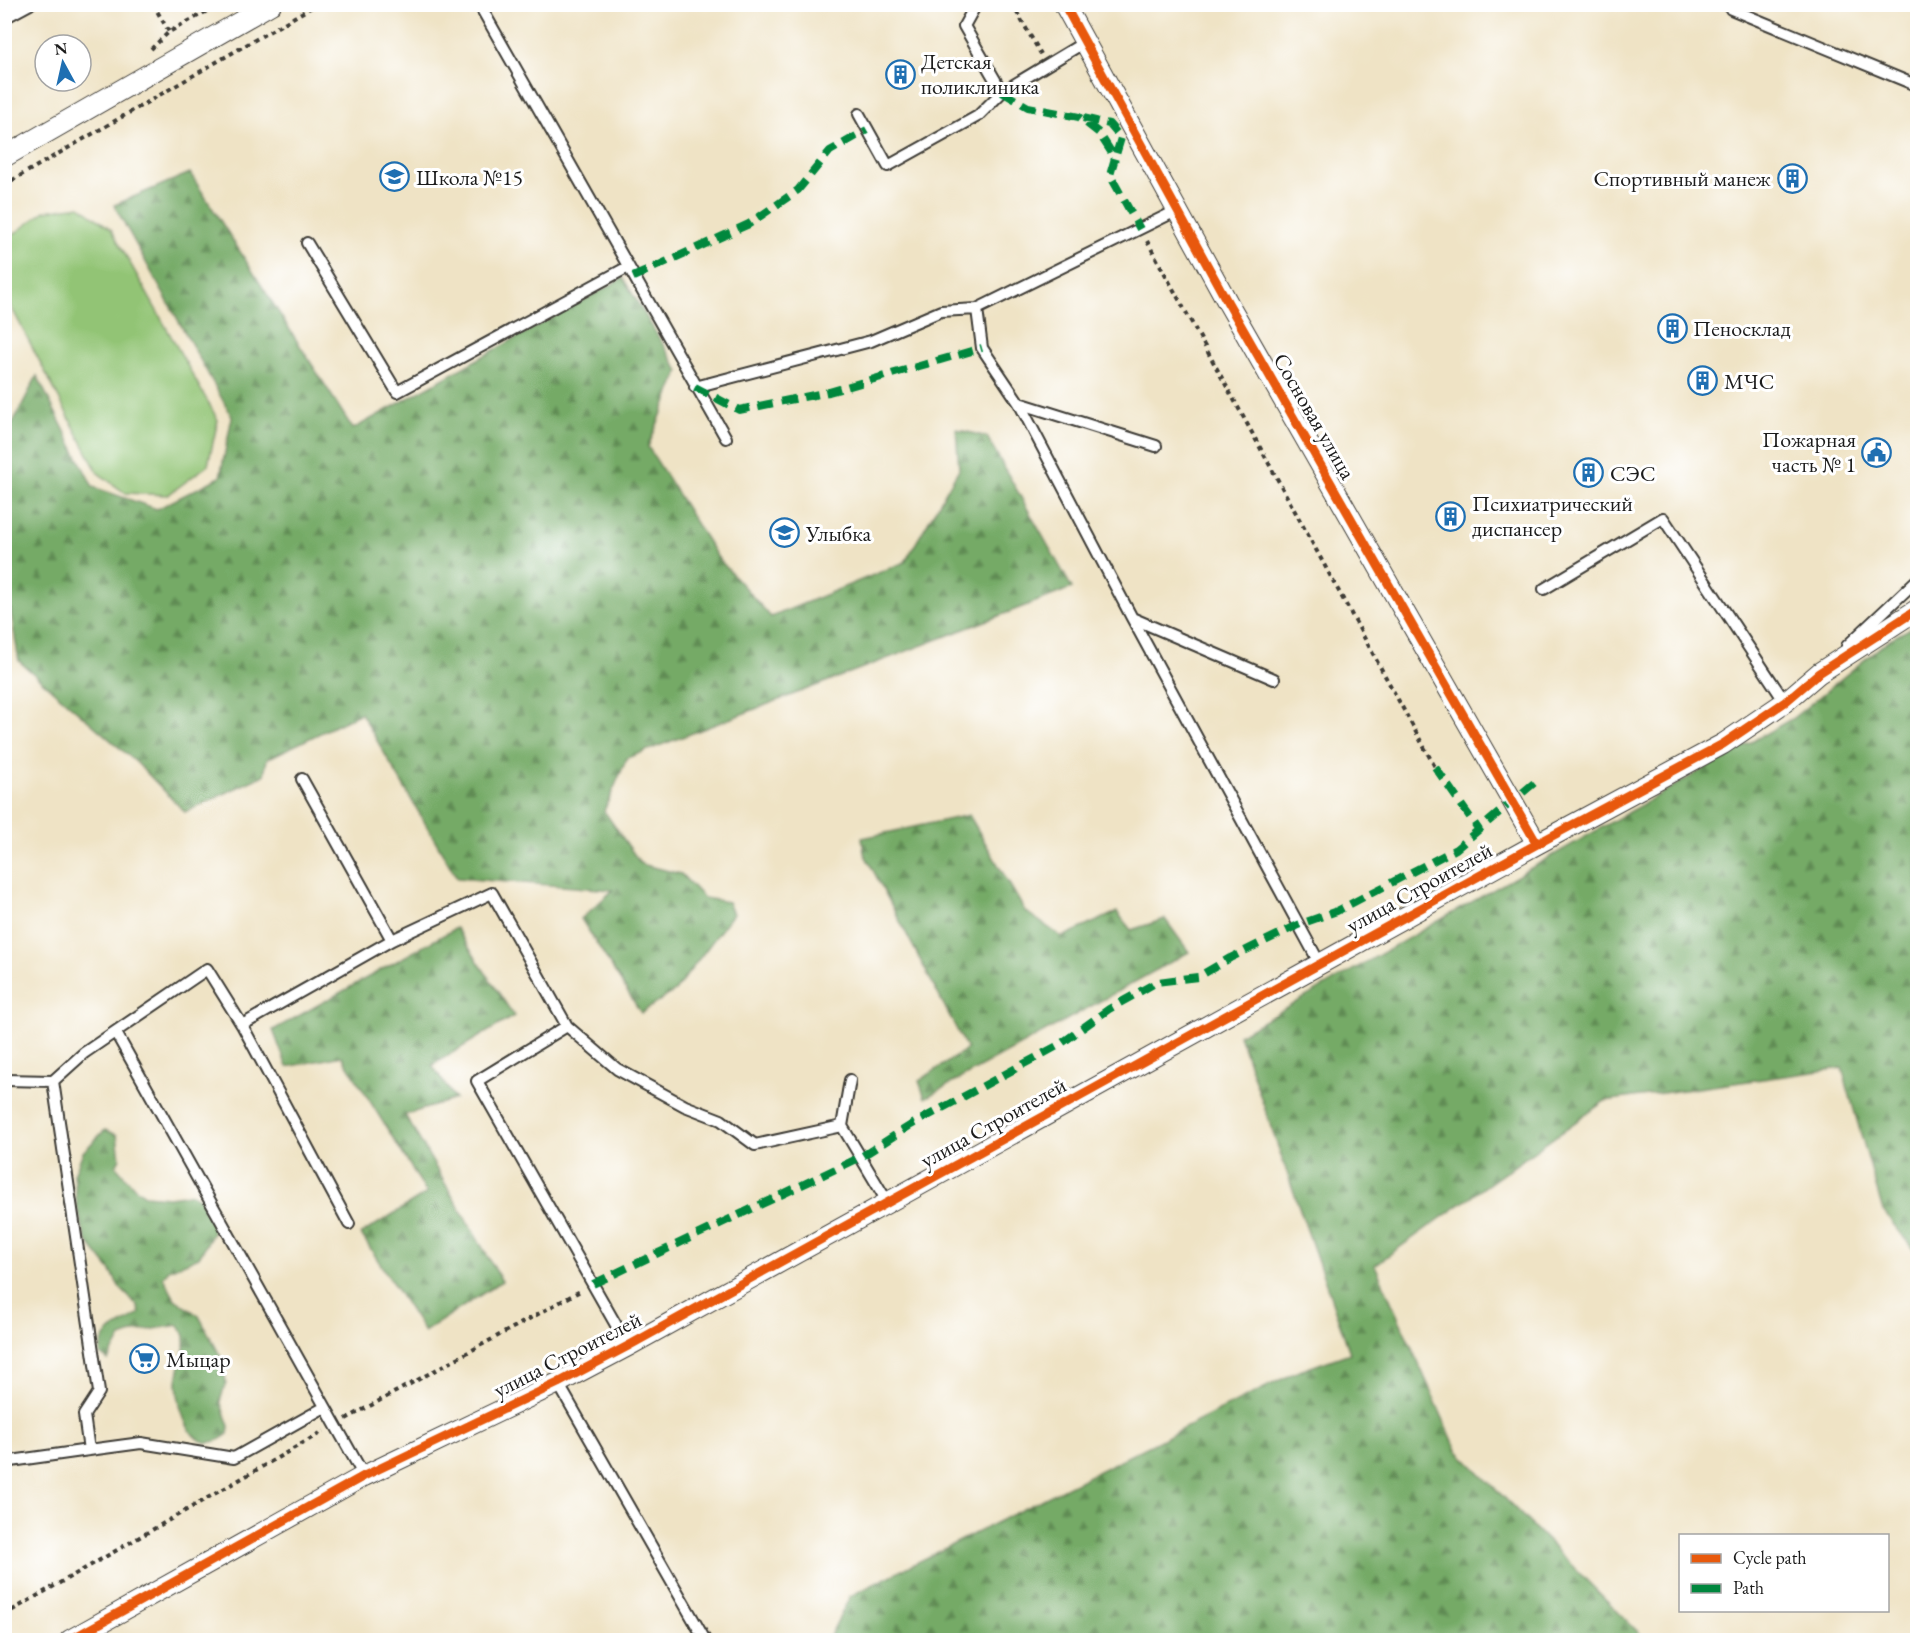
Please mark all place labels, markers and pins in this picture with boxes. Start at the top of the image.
place label: Детская поликлиника [921,47,1040,101]
building icon: Детская поликлиника [884,58,916,90]
school or university icon: Школа №15 [379,161,411,193]
building icon: Спортивный манеж [1776,162,1808,194]
place label: Школа №15 [416,163,523,192]
place label: Спортивный манеж [1593,164,1772,193]
building icon: Пеносклад [1656,312,1688,344]
place label: Пеносклад [1693,314,1791,343]
building icon: МЧС [1687,365,1719,397]
place label: МЧС [1724,367,1774,396]
place label: Пожарная часть № 1 [1762,425,1856,479]
public building icon: Пожарная часть № 1 [1861,436,1893,468]
building icon: СЭС [1573,457,1605,489]
place label: СЭС [1610,459,1656,488]
place label: Психиатрический диспансер [1472,489,1633,543]
building icon: Психиатрический диспансер [1435,500,1467,532]
school or university icon: Улыбка [769,517,801,549]
place label: Улыбка [805,519,871,548]
supermarket icon: Мыцар [129,1343,161,1375]
place label: Мыцар [166,1345,231,1374]

